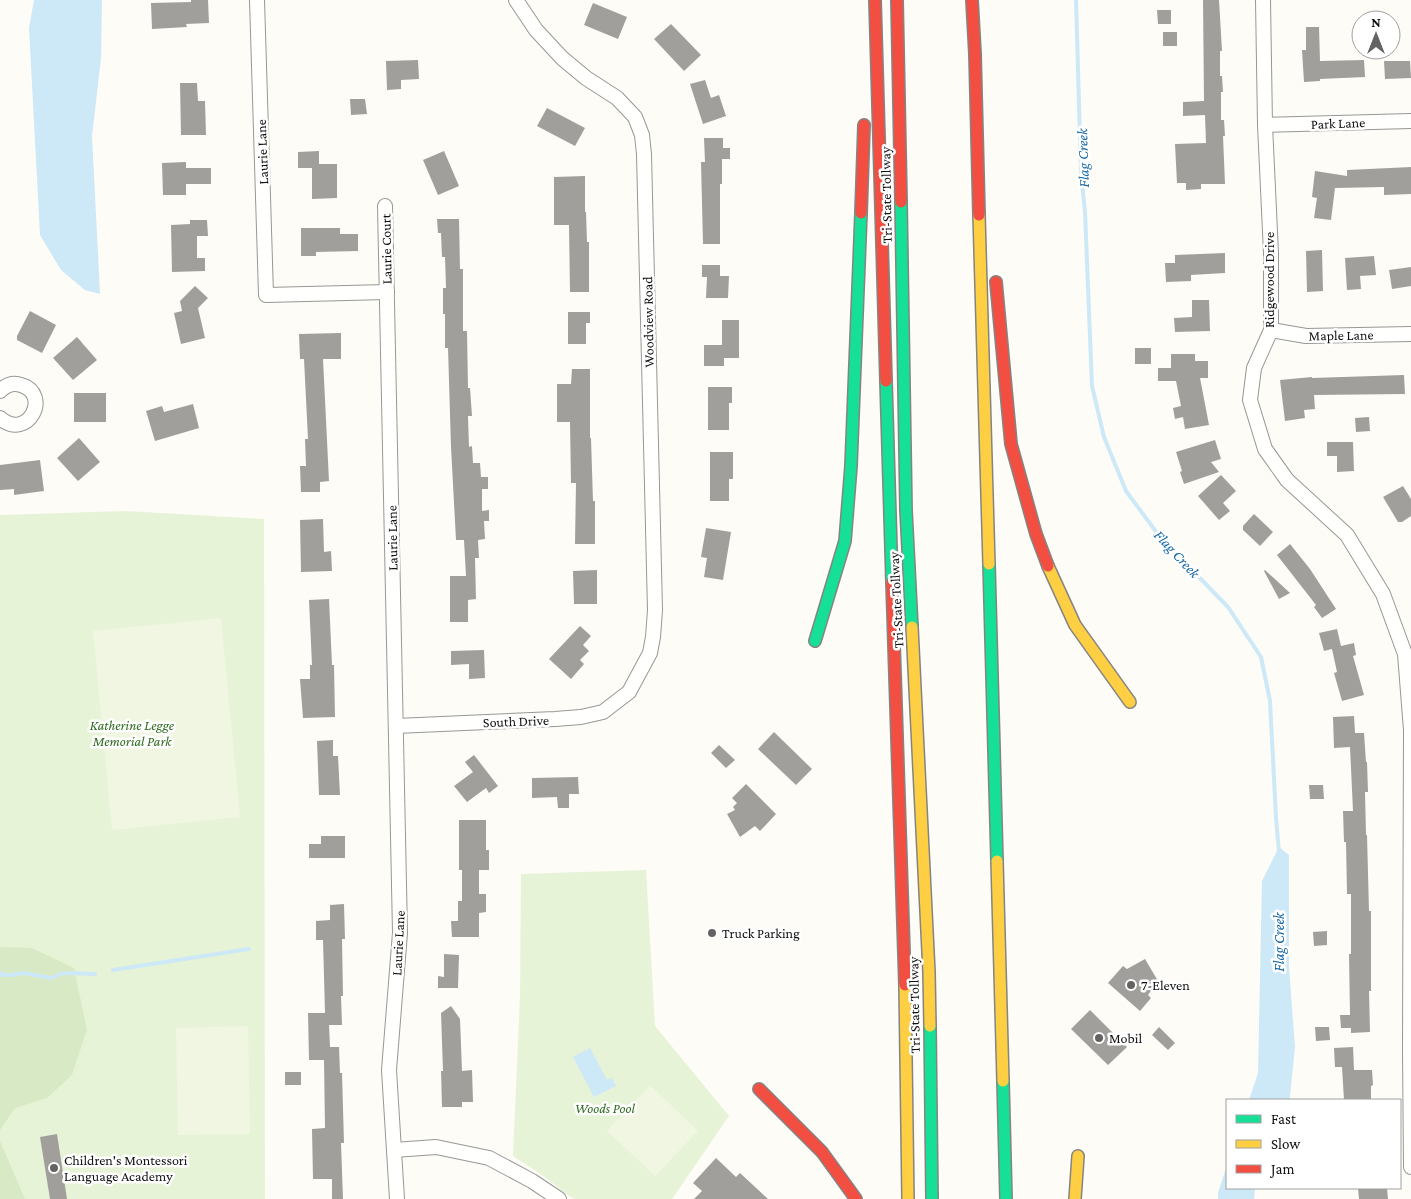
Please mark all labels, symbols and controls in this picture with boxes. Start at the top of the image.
north arrow [1351,10,1401,60]
text: N [1371,14,1381,30]
street label: Park Lane [1310,114,1366,132]
street label: Laurie Lane [253,119,271,185]
water label: Flag Creek [1074,127,1093,188]
street label: Tri-State Tollway [877,146,895,243]
street label: Laurie Court [377,213,395,284]
street label: Ridgewood Drive [1261,232,1277,328]
street label: Woodview Road [639,276,657,368]
street label: Maple Lane [1308,326,1374,344]
street label: Laurie Lane [383,505,401,571]
water label: Flag Creek [1150,527,1204,583]
street label: Tri-State Tollway [885,551,907,649]
street label: South Drive [483,712,549,730]
park label: Katherine Legge Memorial Park [90,717,175,749]
street label: Laurie Lane [388,910,408,976]
water label: Flag Creek [1271,911,1288,972]
place label: Truck Parking [722,925,800,941]
marker: Truck Parking [706,927,718,939]
street label: Tri-State Tollway [905,956,923,1053]
place label: 7-Eleven [1141,977,1190,993]
marker: 7-Eleven [1125,979,1137,991]
place label: Mobil [1109,1030,1142,1046]
marker: Mobil [1093,1032,1105,1044]
legend [1226,1099,1401,1189]
park label: Woods Pool [575,1100,636,1116]
text: Fast [1271,1111,1297,1127]
text: Slow [1271,1136,1301,1152]
place label: Children's Montessori Language Academy [64,1152,188,1184]
text: Jam [1269,1161,1294,1178]
marker: Children's Montessori Language Academy [48,1162,60,1174]

